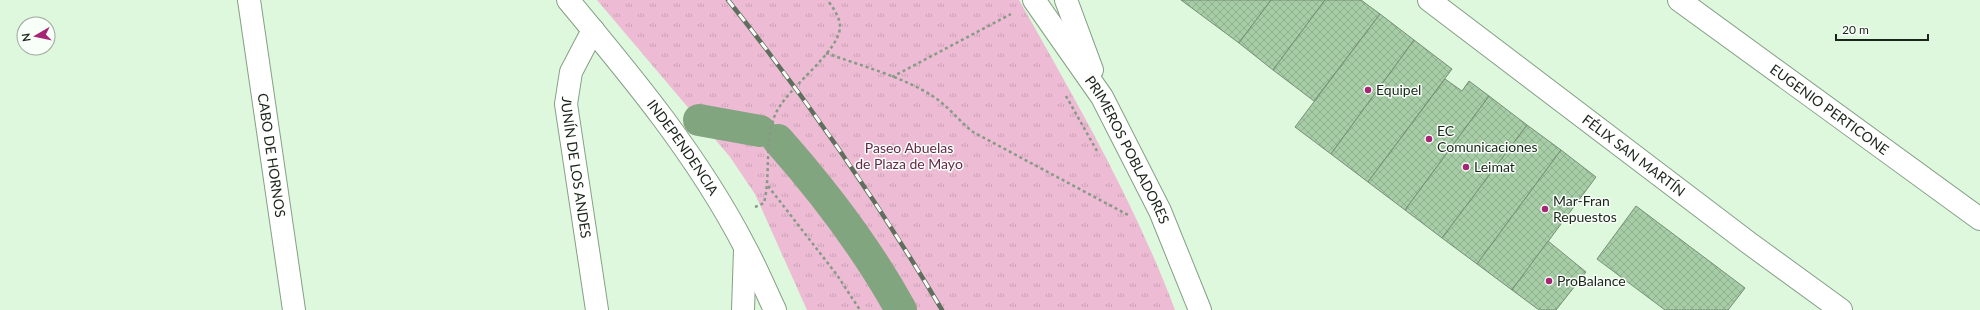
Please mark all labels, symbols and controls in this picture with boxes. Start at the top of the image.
north arrow [16,16,56,56]
scale bar [1836,16,1928,42]
text: 20 m [1842,22,1869,37]
text: N [19,32,33,43]
street label: EUGENIO PERTICONE [1767,60,1892,158]
street label: PRIMEROS POBLADORES [1082,72,1173,226]
place label: Equipel [1376,81,1421,98]
marker: Equipel [1363,85,1373,95]
street label: CABO DE HORNOS [255,92,289,219]
street label: JUNÍN DE LOS ANDES [558,96,595,239]
street label: INDEPENDENCIA [644,96,723,199]
street label: FÉLIX SAN MARTÍN [1579,110,1689,200]
place label: EC Comunicaciones [1437,122,1538,155]
marker: EC Comunicaciones [1424,134,1434,144]
park label: Paseo Abuelas de Plaza de Mayo [855,139,963,172]
place label: Leimat [1474,158,1515,175]
marker: Leimat [1461,162,1471,172]
place label: Mar-Fran Repuestos [1553,192,1617,225]
marker: Mar-Fran Repuestos [1540,204,1550,214]
place label: ProBalance [1557,272,1626,289]
marker: ProBalance [1544,276,1554,286]

